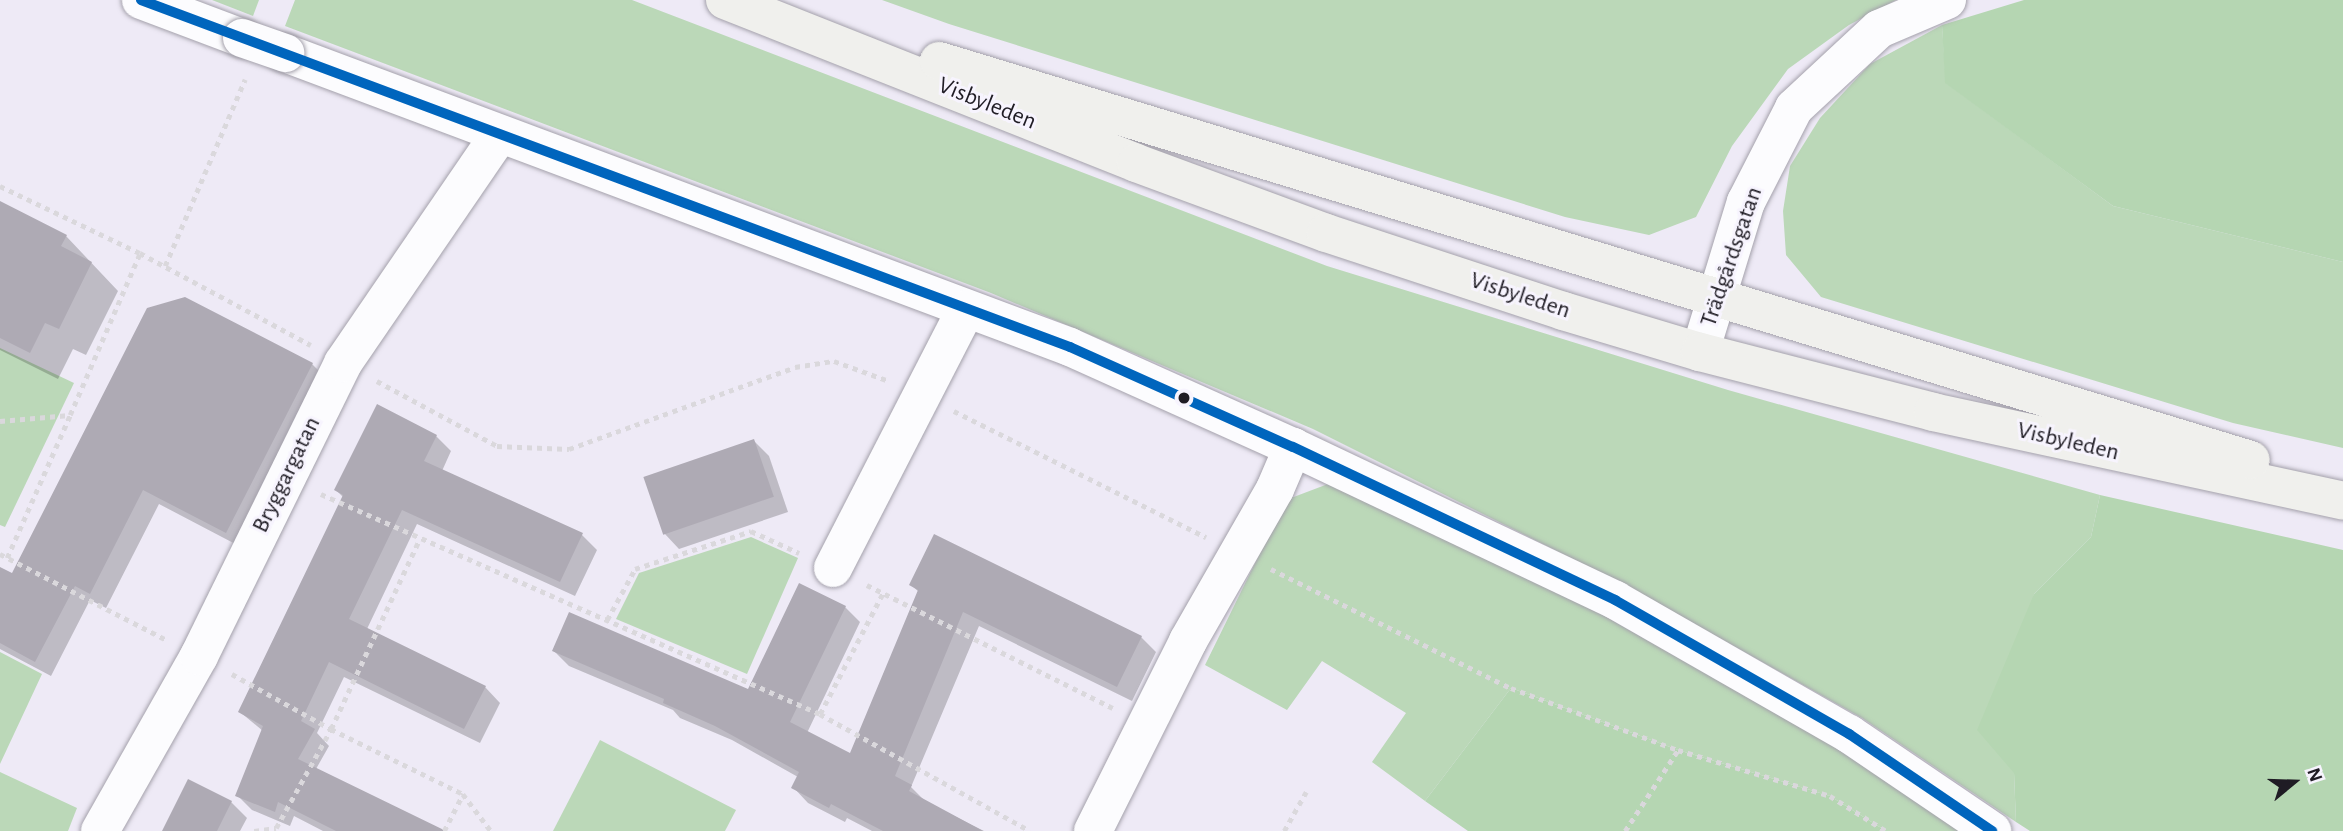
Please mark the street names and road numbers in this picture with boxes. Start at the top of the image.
street label: Visbyleden [934,71,1040,137]
street label: Trädgårdsgatan [1695,183,1769,331]
street label: Visbyleden [1466,266,1574,326]
street label: Bryggargatan [247,412,327,538]
street label: Visbyleden [2014,416,2122,468]

